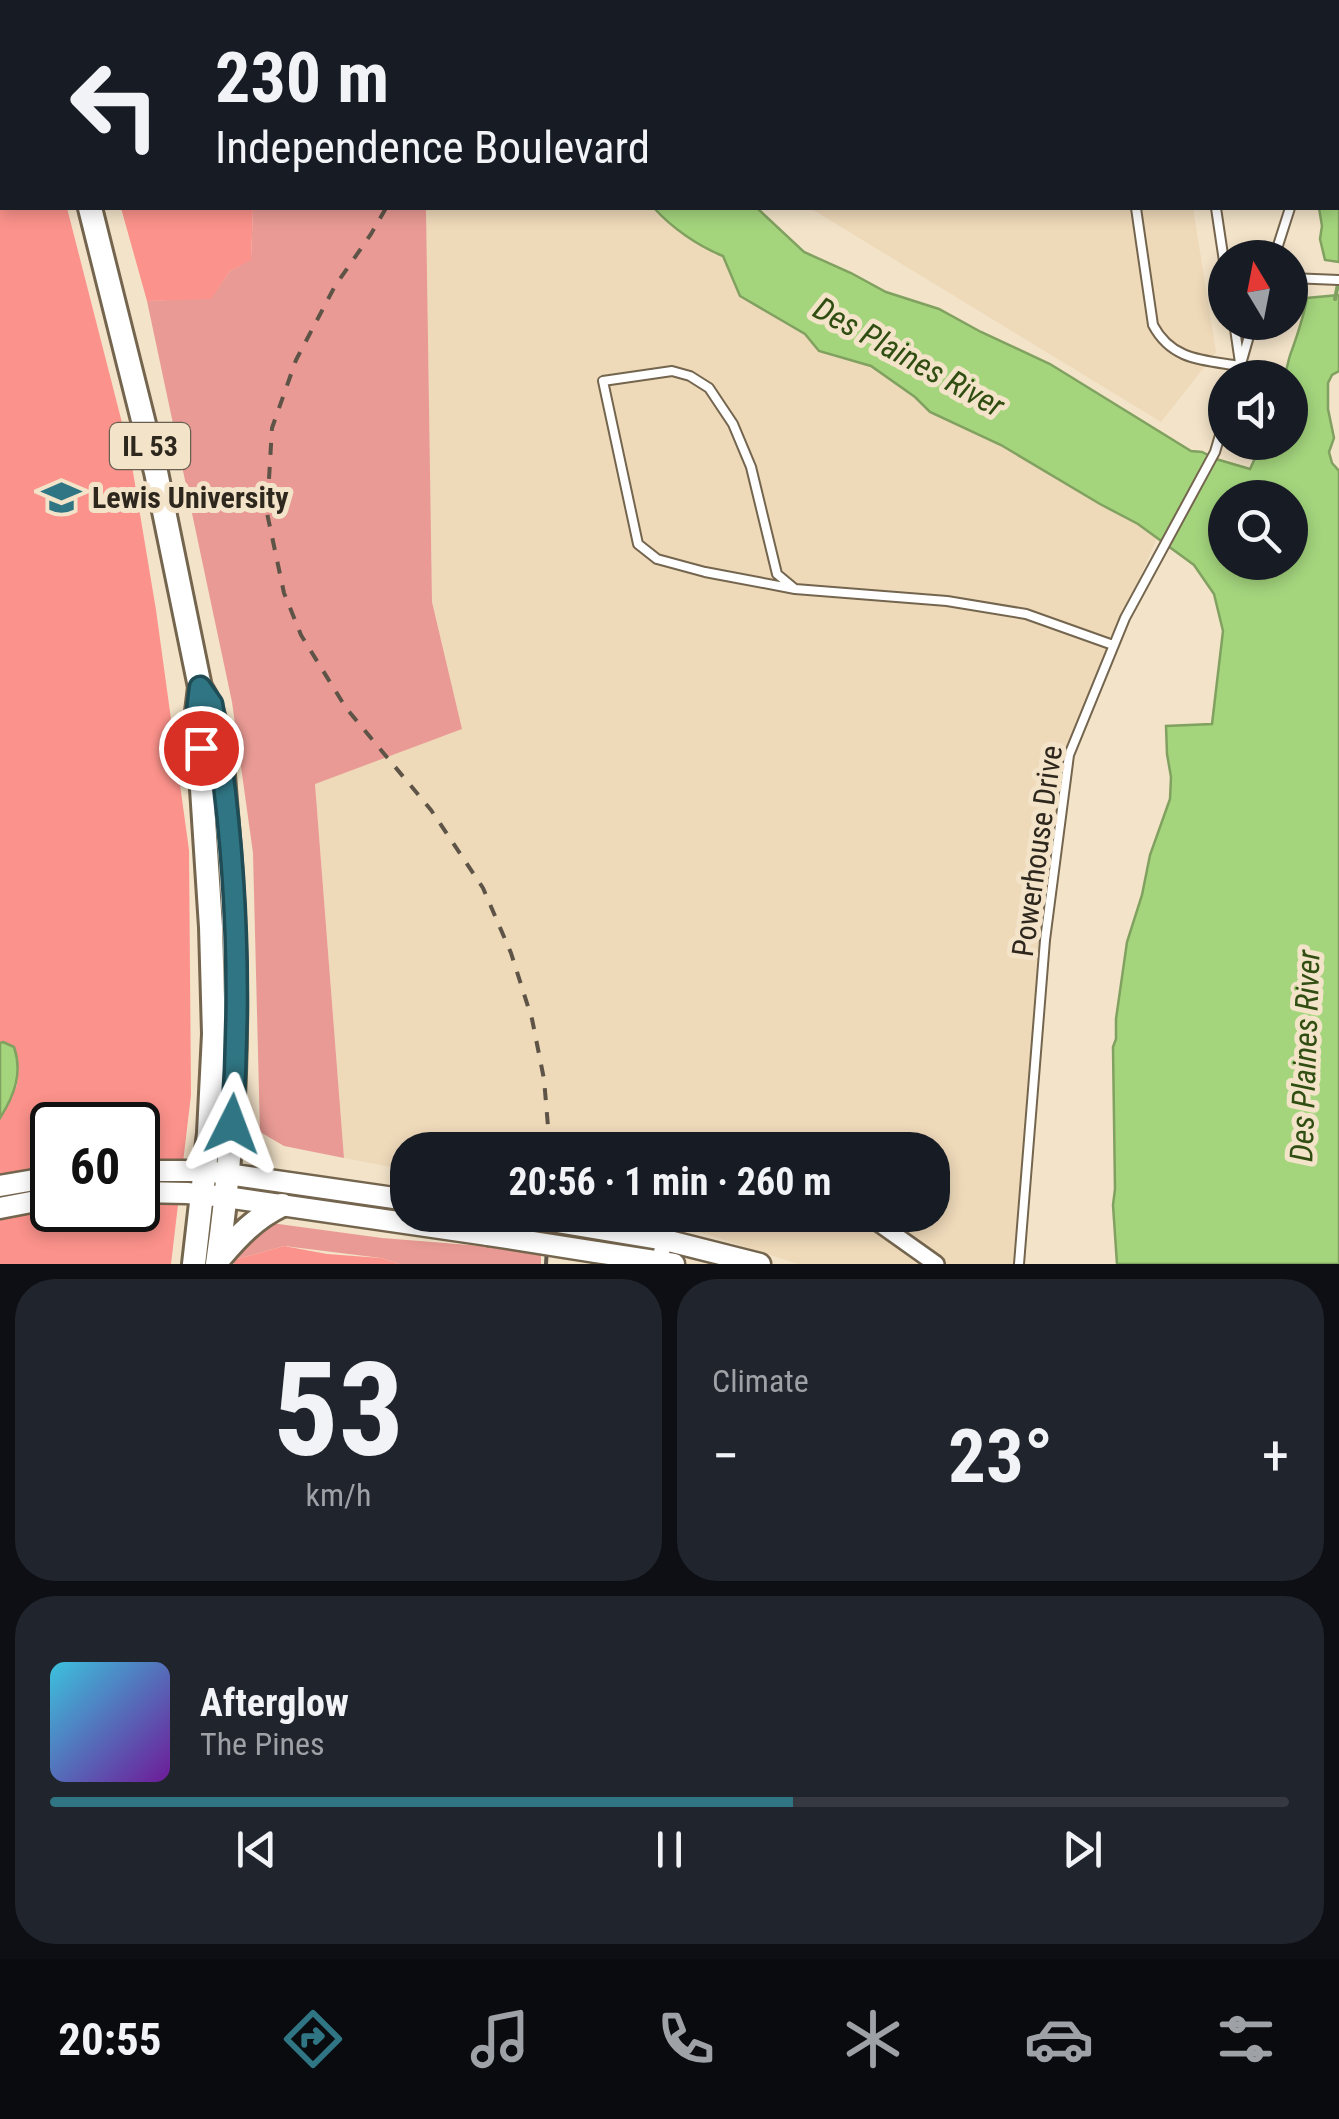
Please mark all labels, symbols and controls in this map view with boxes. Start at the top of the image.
text: 230 m [215,37,389,119]
icon: left [50,40,180,170]
text: Independence Boulevard [215,121,650,174]
north arrow [1208,240,1308,340]
map controls [1208,240,1308,580]
water label: Des Plaines River [807,289,1012,426]
button: sound [1208,360,1308,460]
road number: IL 53 [110,423,190,469]
school or university icon: Lewis University [41,476,83,518]
place label: Lewis University [92,480,289,515]
button: search [1208,480,1308,580]
pin [159,706,244,791]
icon: arrive [174,721,229,776]
street label: Powerhouse Drive [1005,743,1069,959]
water label: Des Plaines River [1282,948,1328,1162]
position arrow [180,1072,284,1176]
speed limit sign: 60 [30,1102,160,1232]
text: 20:56 · 1 min · 260 m [509,1160,831,1204]
text: 53 [273,1334,404,1487]
text: Climate [712,1362,809,1400]
text: 23° [948,1412,1053,1500]
text: − [712,1424,740,1488]
text: + [1262,1424,1289,1488]
text: km/h [306,1476,371,1514]
text: Afterglow [200,1681,349,1725]
text: The Pines [200,1725,325,1763]
icon: previous [229,1822,284,1877]
icon: pause [642,1822,697,1877]
icon: next [1055,1822,1110,1877]
icon: directions [278,2004,348,2074]
icon: music [465,2004,535,2074]
icon: phone [651,2004,721,2074]
icon: climate [838,2004,908,2074]
icon: car [1024,2004,1094,2074]
icon: filters [1211,2004,1281,2074]
text: 20:55 [58,2013,162,2066]

